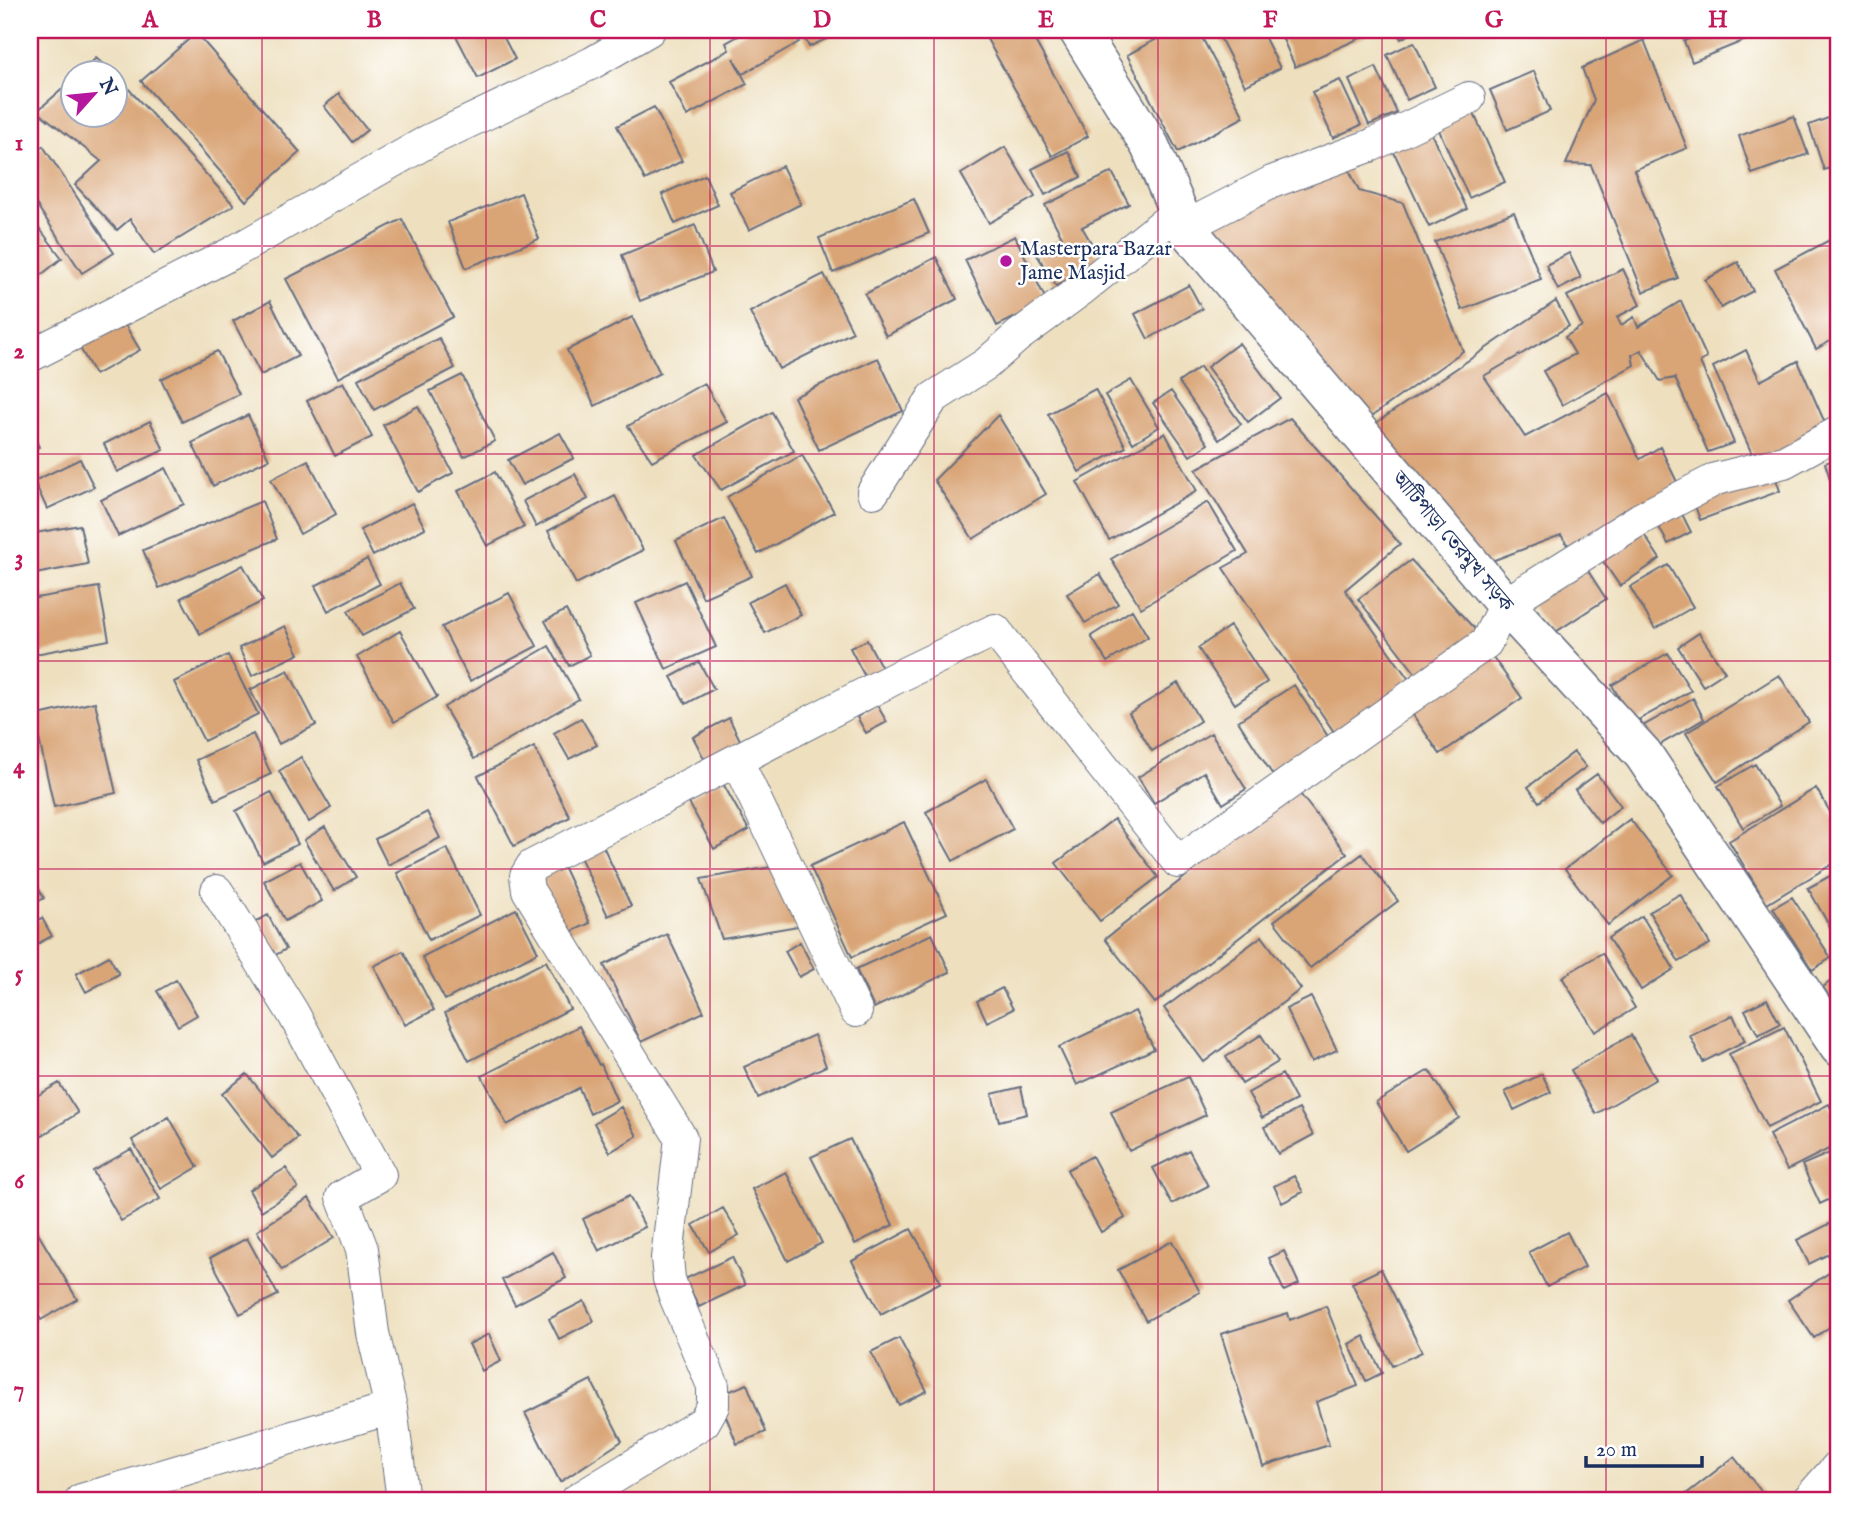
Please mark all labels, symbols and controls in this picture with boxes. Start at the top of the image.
text: A [141,6,159,35]
text: B [366,6,382,35]
text: C [590,6,607,35]
text: D [813,6,831,35]
text: E [1038,6,1054,35]
text: F [1263,6,1278,35]
text: G [1485,6,1504,35]
text: H [1708,6,1728,35]
north arrow [60,60,130,130]
text: N [92,74,122,100]
text: 1 [15,129,23,158]
place label: Masterpara Bazar Jame Masjid [1018,236,1172,287]
marker: Masterpara Bazar Jame Masjid [998,253,1014,269]
text: 2 [14,337,25,366]
street label: আটিপাড়া তেরমুখ সড়ক [1384,465,1520,619]
text: 3 [15,544,23,573]
text: 4 [13,752,25,781]
text: 5 [15,960,24,989]
text: 6 [14,1167,25,1196]
text: 7 [14,1375,24,1404]
scale bar [1586,1425,1701,1469]
text: 20 m [1596,1437,1637,1464]

